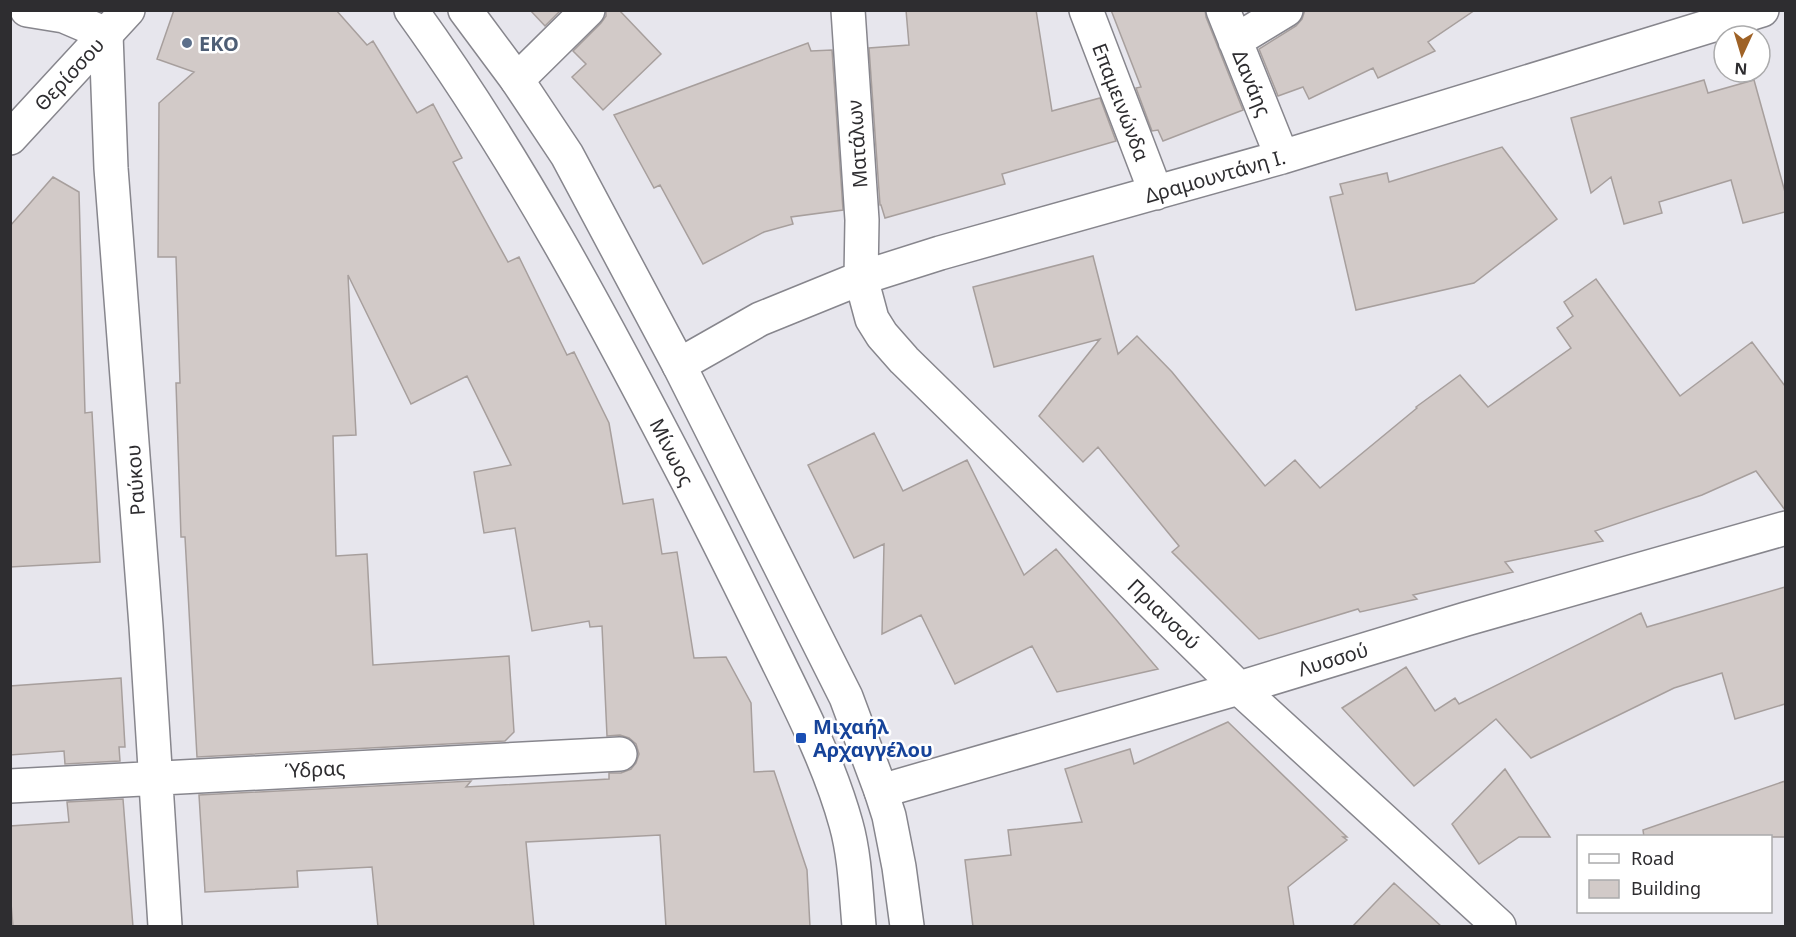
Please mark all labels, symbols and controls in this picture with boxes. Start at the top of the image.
north arrow [1712,24,1772,84]
place label: ΕΚΟ [199,30,239,57]
street label: Θερίσσου [28,31,110,117]
marker: ΕΚΟ [180,36,194,50]
street label: Επαμεινώνδα [1086,39,1156,165]
street label: Δανάης [1226,46,1278,121]
text: N [1734,58,1748,80]
street label: Ματάλων [840,99,874,189]
street label: Δραμουντάνη Ι. [1142,143,1288,209]
street label: Μίνωος [644,414,701,491]
street label: Ραύκου [119,444,151,516]
street label: Πριανσού [1122,573,1206,655]
street label: Λυσσού [1295,636,1371,682]
place label: Μιχαήλ Αρχαγγέλου [813,713,933,763]
marker: Μιχαήλ Αρχαγγέλου [794,731,808,745]
street label: Ύδρας [284,754,346,784]
legend [1577,835,1772,913]
text: Road [1631,846,1674,870]
text: Building [1631,876,1701,900]

